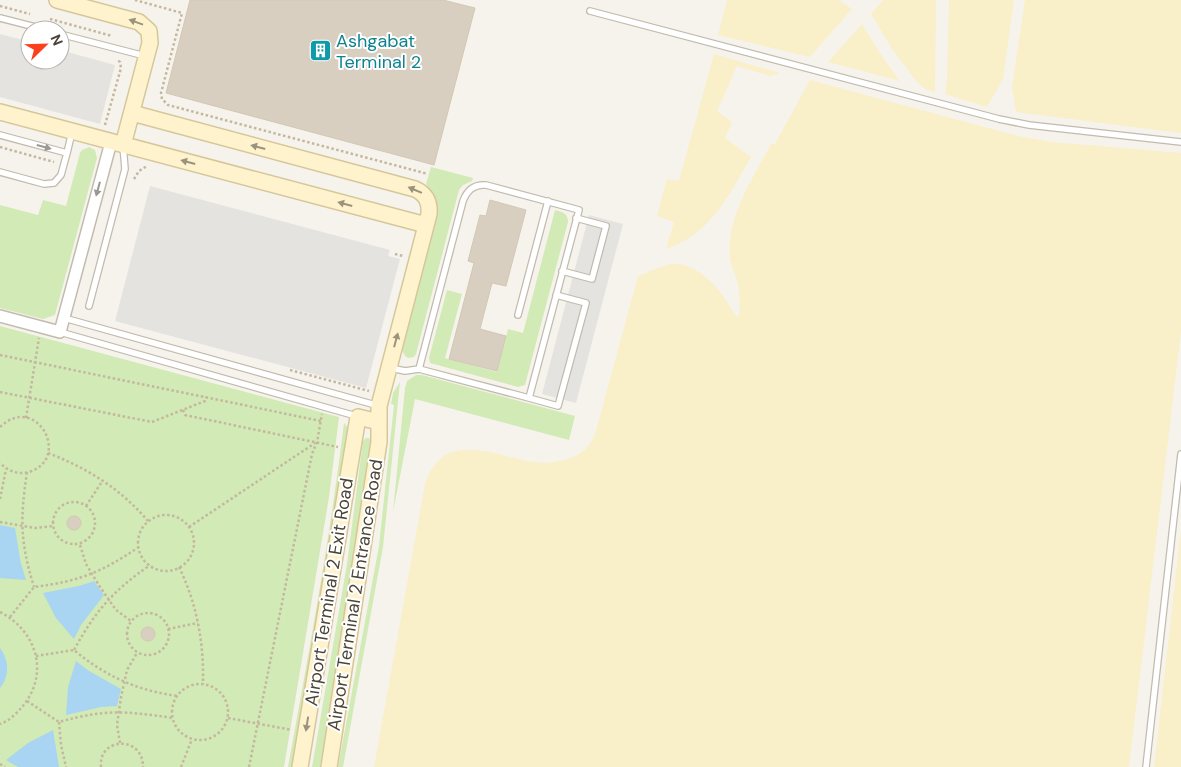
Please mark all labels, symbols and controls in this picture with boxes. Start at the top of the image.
one-way arrow [128,18,143,26]
north arrow [20,20,70,70]
place label: Ashgabat Terminal 2 [336,29,421,74]
text: N [47,32,67,48]
building icon: Ashgabat Terminal 2 [308,39,332,63]
one-way arrow [250,142,265,150]
one-way arrow [37,143,52,151]
one-way arrow [181,158,196,166]
one-way arrow [94,181,102,196]
one-way arrow [408,185,422,193]
one-way arrow [338,200,353,208]
one-way arrow [392,333,400,348]
street label: Airport Terminal 2 Entrance Road [322,457,388,733]
street label: Airport Terminal 2 Exit Road [299,476,359,708]
one-way arrow [303,716,311,732]

